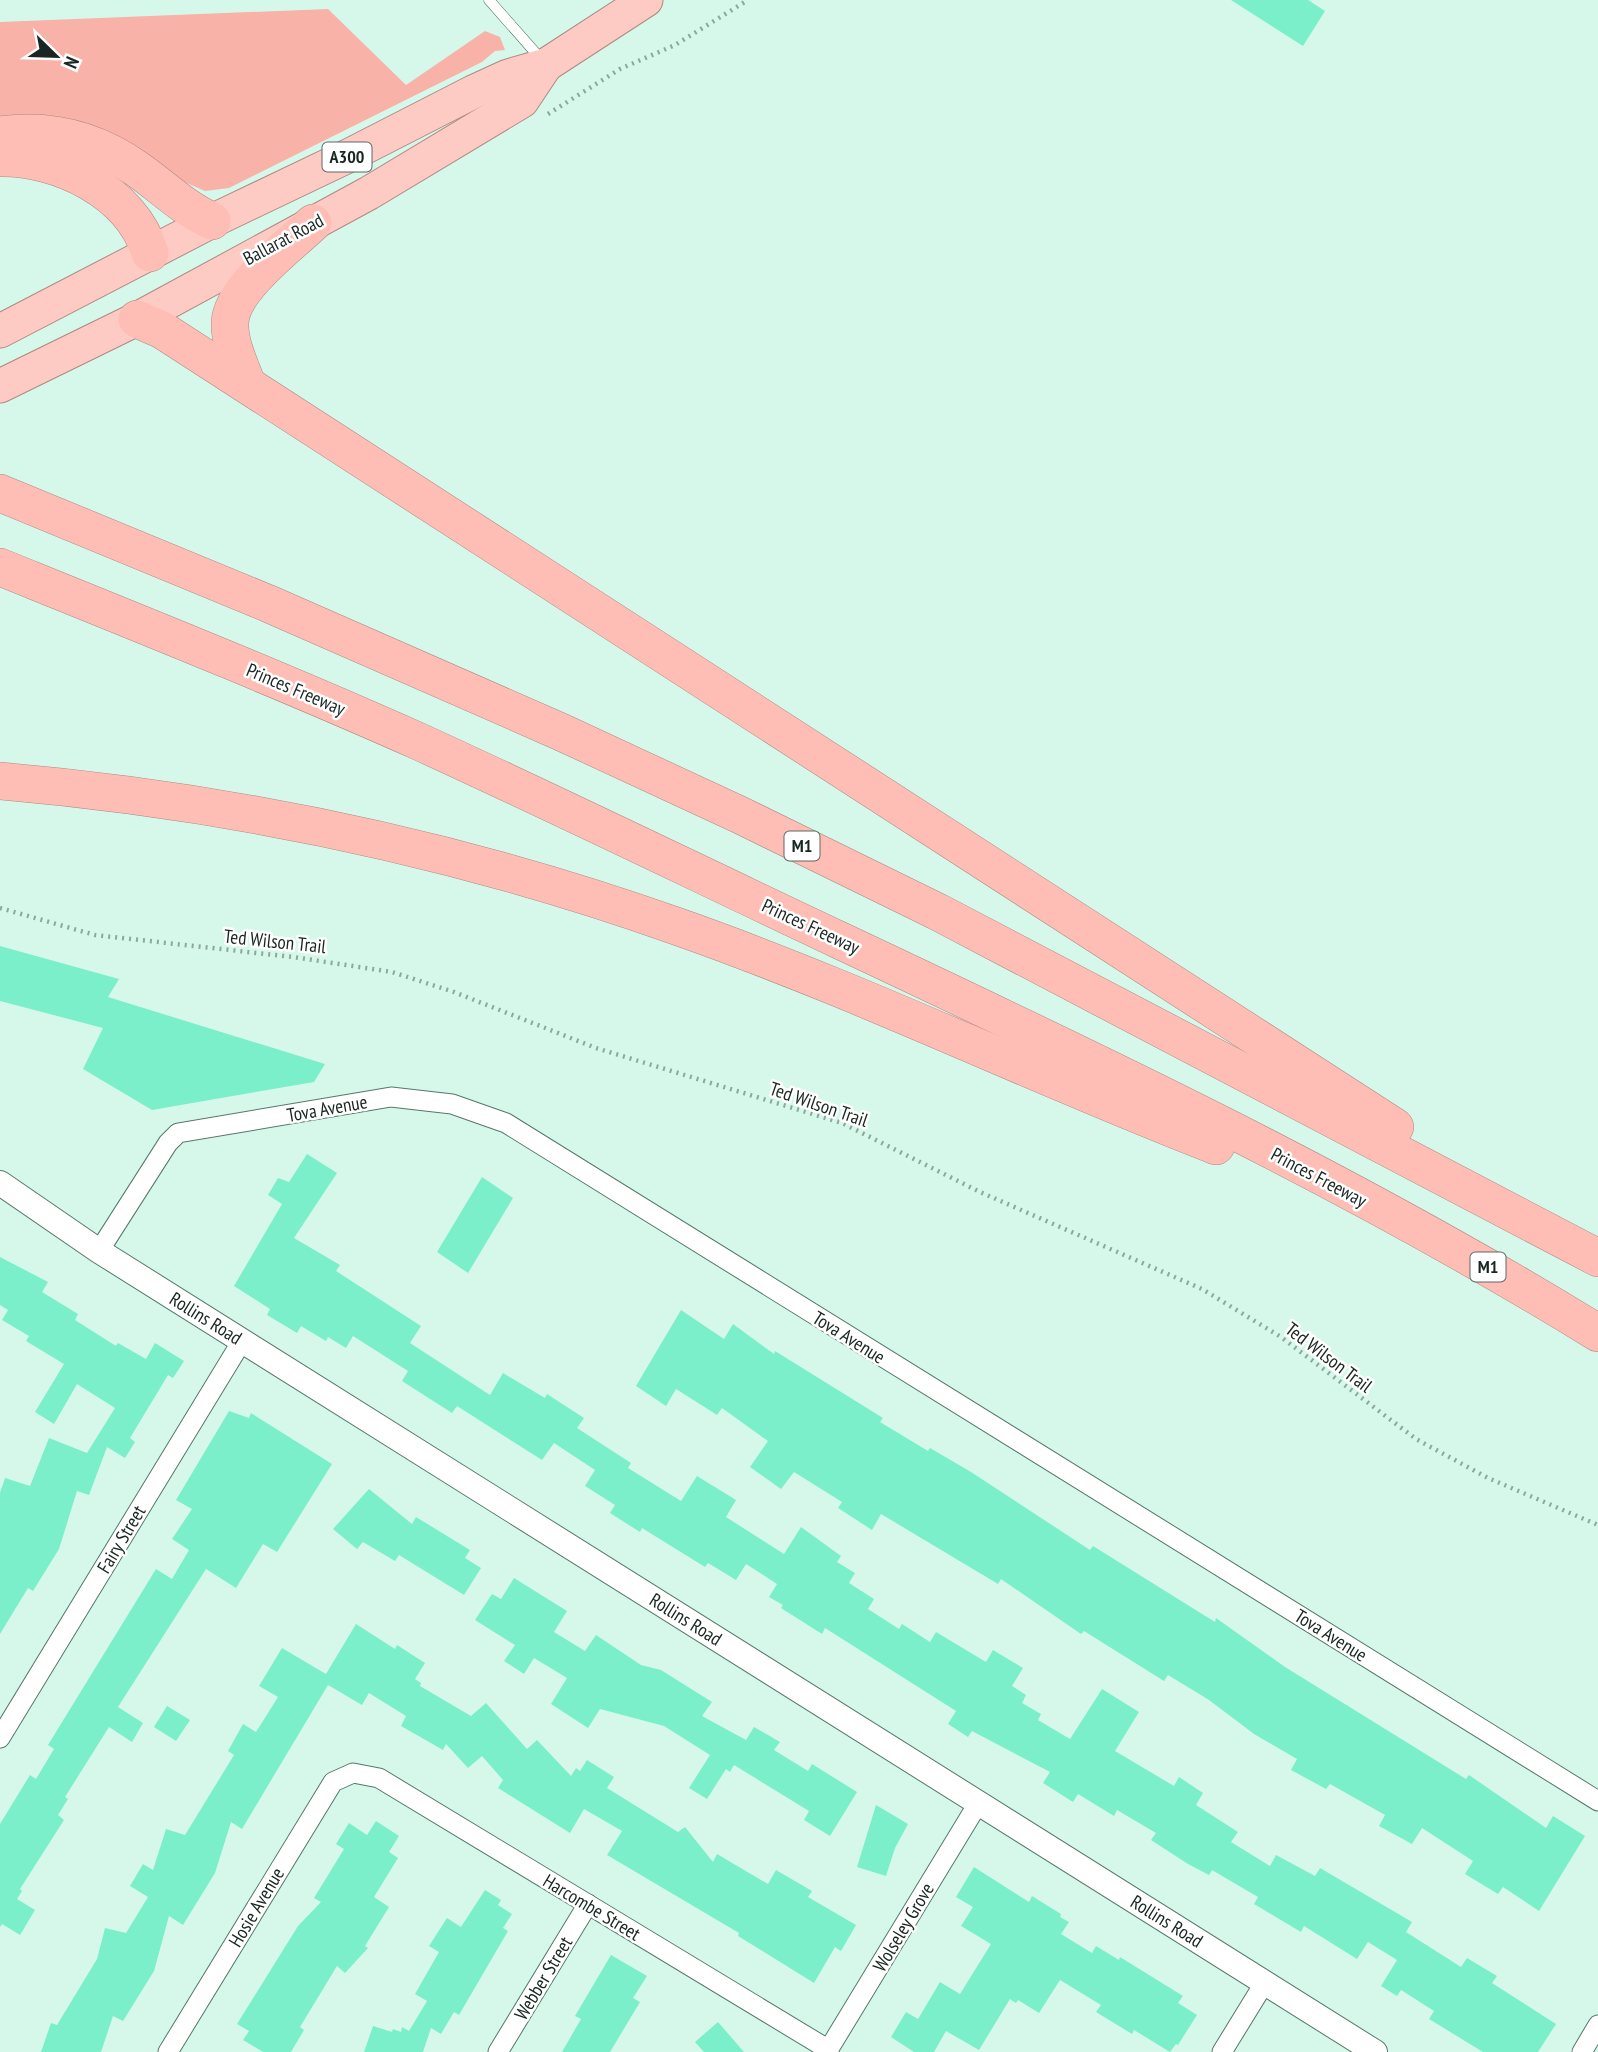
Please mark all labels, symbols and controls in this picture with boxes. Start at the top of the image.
north arrow [21,21,91,91]
text: N [59,53,85,72]
road number: A300 [322,142,372,172]
street label: Ballarat Road [239,208,327,270]
street label: Princes Freeway [243,657,350,721]
road number: M1 [784,832,820,860]
street label: Princes Freeway [758,893,864,959]
street label: Ted Wilson Trail [223,924,328,958]
street label: Ted Wilson Trail [767,1076,872,1132]
street label: Tova Avenue [285,1089,369,1127]
street label: Princes Freeway [1267,1142,1372,1213]
road number: M1 [1470,1252,1506,1282]
street label: Rollins Road [165,1286,247,1350]
street label: Tova Avenue [808,1305,890,1369]
street label: Ted Wilson Trail [1281,1317,1378,1398]
street label: Fairy Street [91,1500,151,1577]
street label: Rollins Road [645,1587,727,1651]
street label: Tova Avenue [1290,1603,1372,1667]
street label: Hosie Avenue [223,1863,289,1951]
street label: Harcombe Street [539,1869,646,1946]
street label: Wolseley Grove [867,1878,939,1976]
street label: Rollins Road [1126,1889,1208,1953]
street label: Webber Street [509,1931,578,2024]

